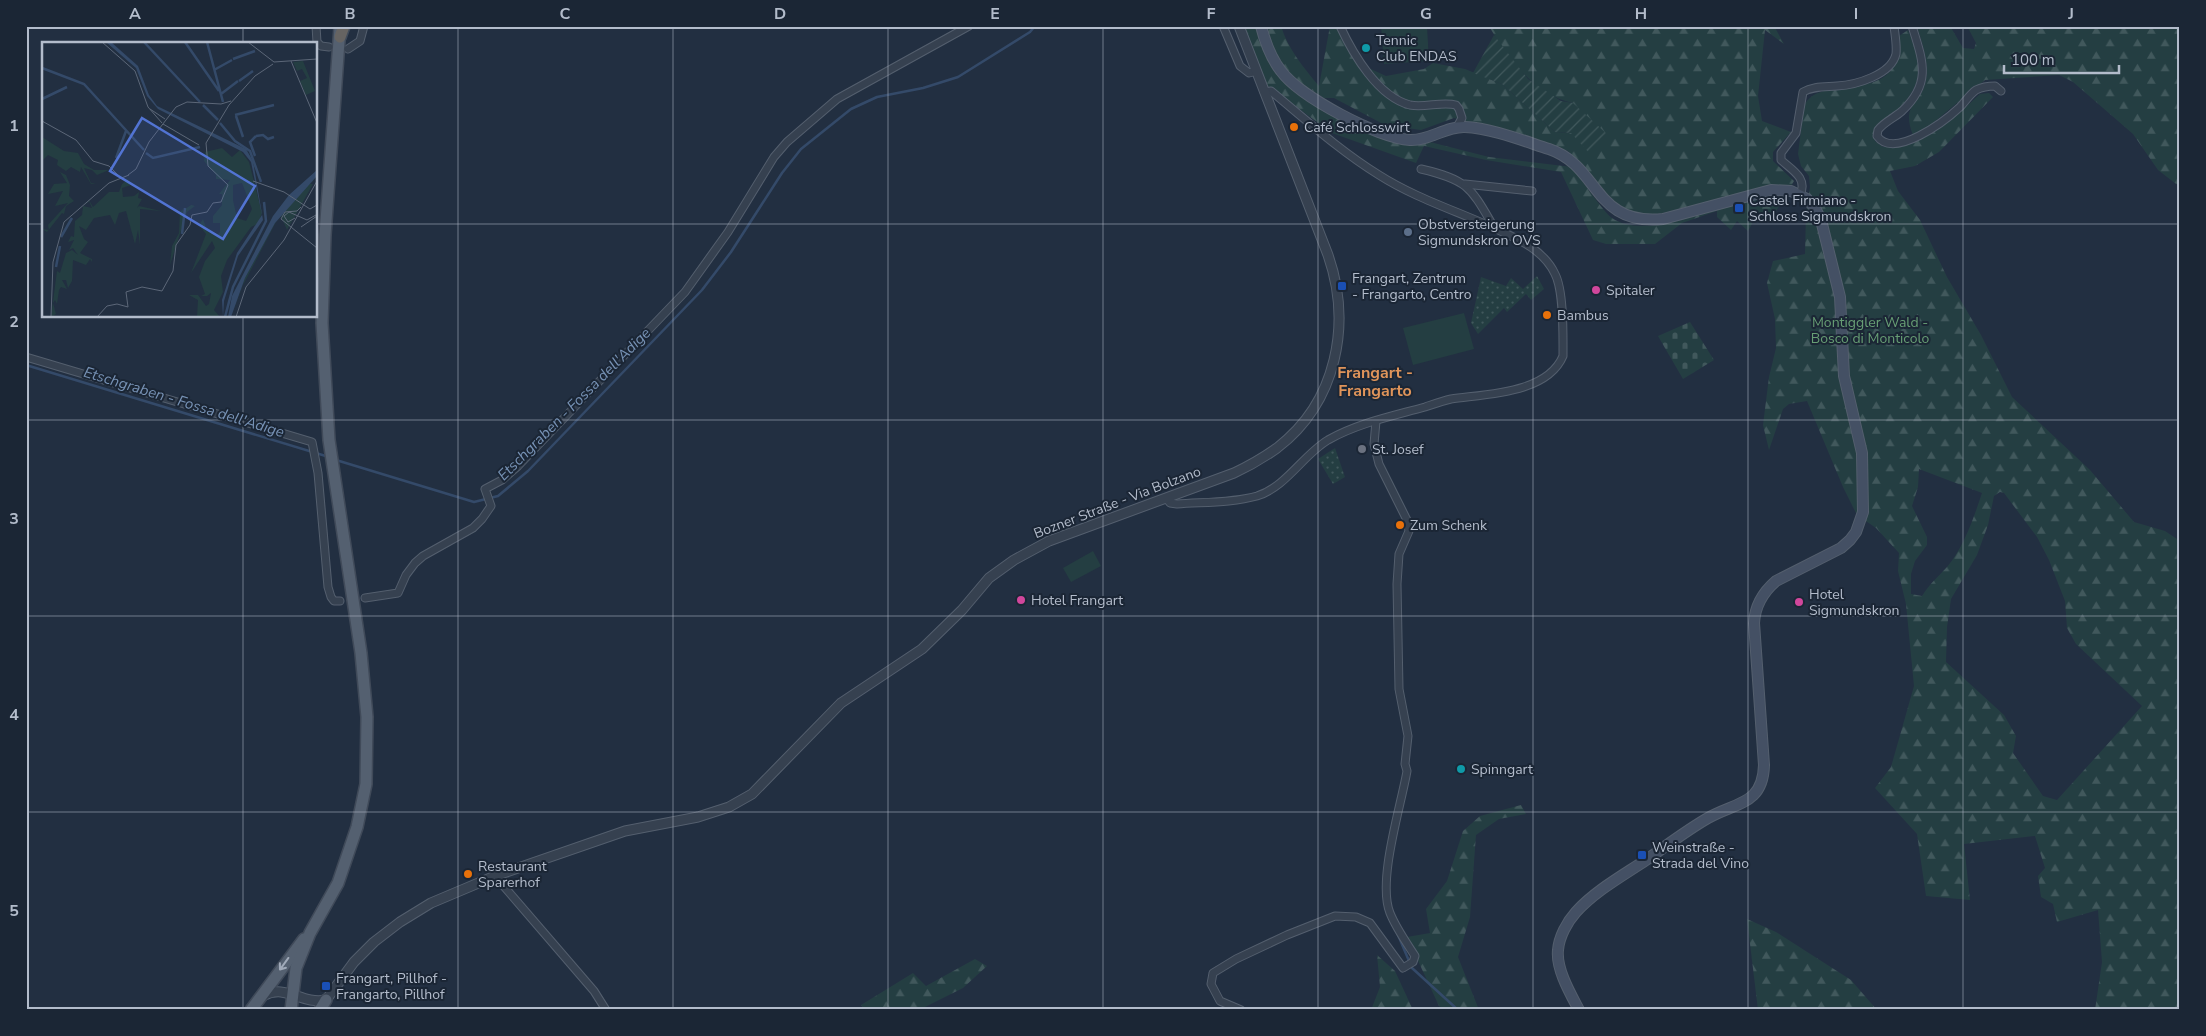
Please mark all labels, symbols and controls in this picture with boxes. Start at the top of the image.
text: A [129,3,141,25]
text: B [344,3,356,25]
text: C [560,3,571,25]
text: D [774,3,786,25]
text: E [990,3,1000,25]
text: F [1207,3,1216,25]
text: G [1420,3,1432,25]
text: H [1635,3,1647,25]
text: I [1854,3,1858,25]
text: J [2067,3,2074,25]
place label: Tennic Club ENDAS [1376,31,1457,66]
inset map [42,42,318,318]
marker: Tennic Club ENDAS [1360,42,1372,54]
scale bar [2004,42,2118,74]
text: 100 m [2011,50,2055,70]
text: 1 [9,115,19,137]
place label: Café Schlosswirt [1304,118,1410,137]
marker: Café Schlosswirt [1288,121,1300,133]
place label: Castel Firmiano - Schloss Sigmundskron [1749,191,1891,226]
marker: Castel Firmiano - Schloss Sigmundskron [1733,202,1745,214]
place label: Obstversteigerung Sigmundskron OVS [1418,215,1541,250]
marker: Obstversteigerung Sigmundskron OVS [1402,226,1414,238]
place label: Frangart, Zentrum - Frangarto, Centro [1352,269,1472,304]
marker: Frangart, Zentrum - Frangarto, Centro [1336,280,1348,292]
place label: Spitaler [1606,281,1655,300]
marker: Spitaler [1590,284,1602,296]
place label: Bambus [1557,306,1609,325]
marker: Bambus [1541,309,1553,321]
text: 2 [9,311,19,333]
park label: Montiggler Wald - Bosco di Monticolo [1811,313,1929,348]
water label: Etschgraben - Fossa dell'Adige [493,323,655,485]
water label: Etschgraben - Fossa dell'Adige [81,362,287,442]
district label: Frangart - Frangarto [1337,362,1413,402]
place label: St. Josef [1372,440,1424,459]
marker: St. Josef [1356,443,1368,455]
street label: Bozner Straße - Via Bolzano [1031,462,1204,543]
text: 3 [9,508,19,530]
place label: Zum Schenk [1410,516,1488,535]
marker: Zum Schenk [1394,519,1406,531]
place label: Hotel Sigmundskron [1809,585,1899,620]
place label: Hotel Frangart [1031,591,1123,610]
marker: Hotel Frangart [1015,594,1027,606]
marker: Hotel Sigmundskron [1793,596,1805,608]
text: 4 [9,704,19,726]
place label: Spinngart [1471,760,1533,779]
marker: Spinngart [1455,763,1467,775]
place label: Weinstraße - Strada del Vino [1652,838,1749,873]
marker: Weinstraße - Strada del Vino [1636,849,1648,861]
place label: Restaurant Sparerhof [478,857,547,892]
marker: Restaurant Sparerhof [462,868,474,880]
text: 5 [9,900,19,922]
one-way arrow [279,957,289,971]
place label: Frangart, Pillhof - Frangarto, Pillhof [336,969,447,1004]
marker: Frangart, Pillhof - Frangarto, Pillhof [320,980,332,992]

